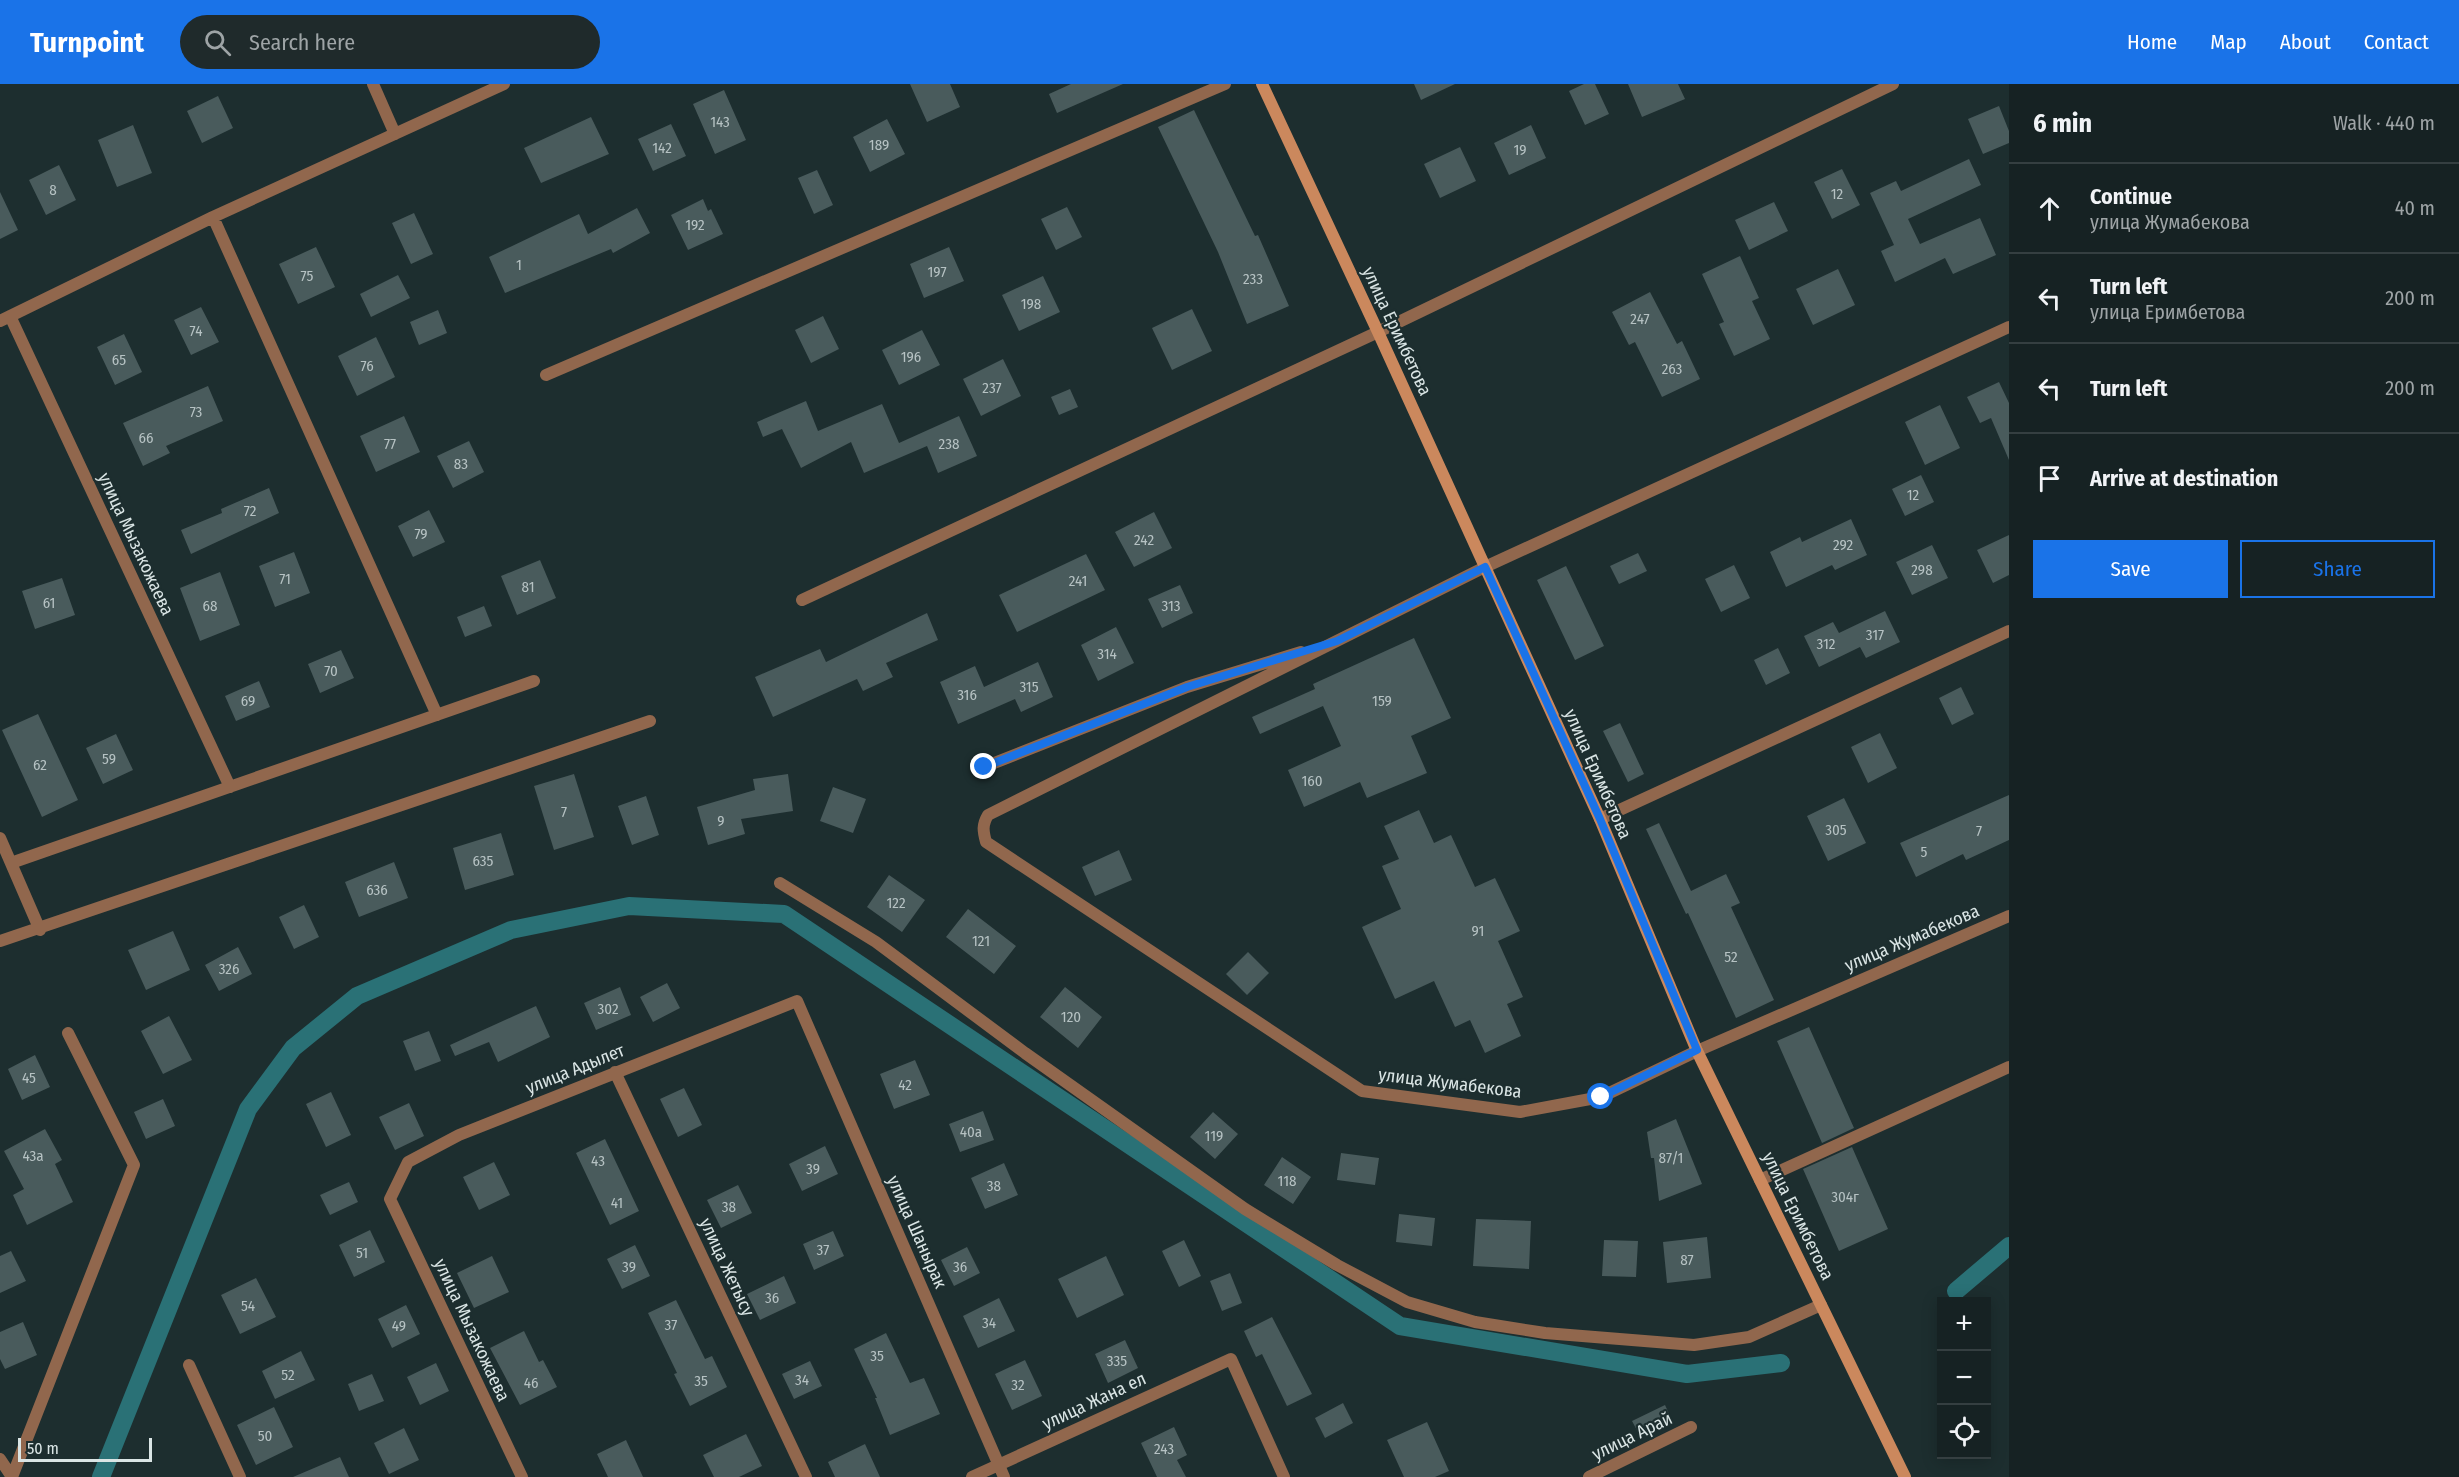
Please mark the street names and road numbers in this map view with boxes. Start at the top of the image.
street label: улица Еримбетова [1357,263,1437,399]
street label: улица Мызакожаева [93,469,179,619]
street label: улица Еримбетова [1560,706,1637,842]
street label: улица Жумабекова [1841,900,1983,976]
street label: улица Адылет [522,1039,628,1099]
street label: улица Жумабекова [1377,1063,1523,1103]
street label: улица Еримбетова [1757,1148,1839,1284]
street label: улица Шанырак [882,1172,952,1292]
street label: улица Жетысу [695,1214,759,1320]
street label: улица Мызакожаева [429,1255,515,1405]
street label: улица Жана ел [1039,1367,1149,1435]
street label: улица Арай [1588,1407,1676,1465]

